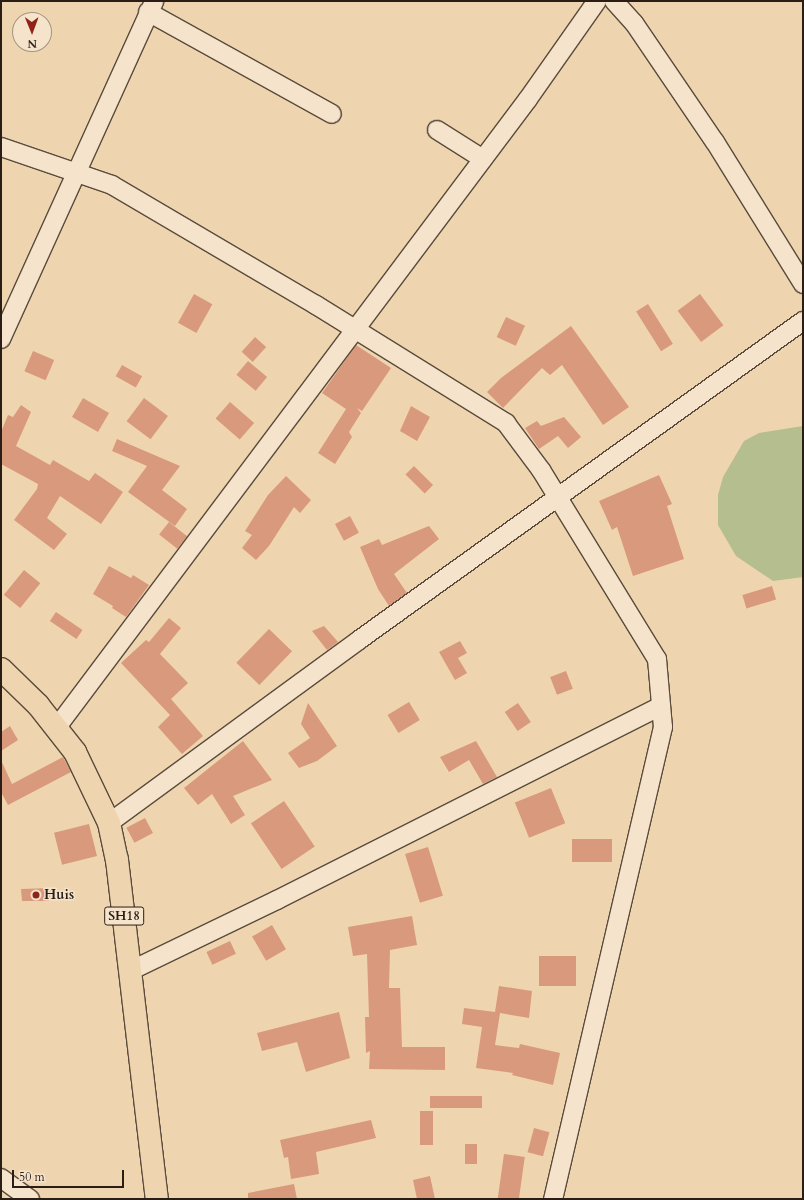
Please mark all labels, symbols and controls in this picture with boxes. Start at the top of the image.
north arrow [12,12,52,52]
text: N [27,36,37,51]
place label: Huis [44,887,74,903]
marker: Huis [31,890,41,900]
road number: SH18 [104,905,144,927]
scale bar [14,1162,126,1188]
text: 50 m [19,1169,45,1185]

